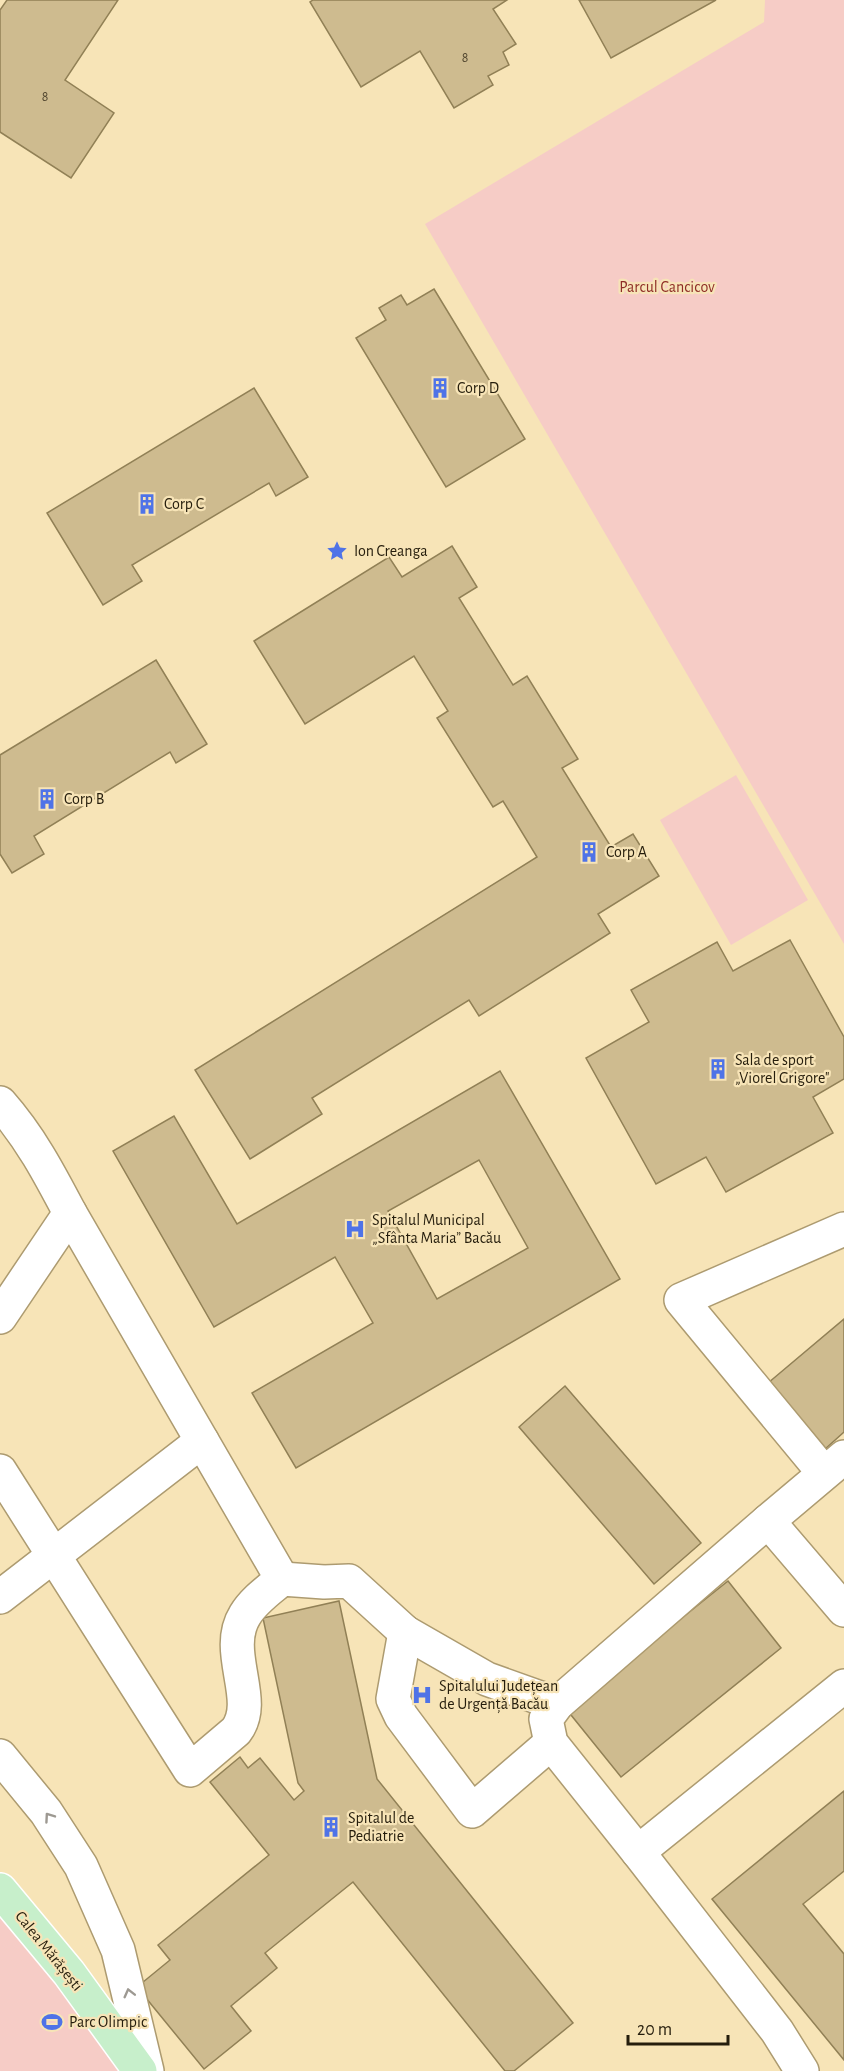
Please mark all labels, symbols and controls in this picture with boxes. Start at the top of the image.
house number: 8 [462,51,468,65]
house number: 8 [42,90,48,104]
park label: Parcul Cancicov [619,279,715,295]
building icon: Corp D [428,376,452,400]
place label: Corp D [457,380,499,396]
building icon: Corp C [135,492,159,516]
place label: Corp C [164,496,204,512]
place icon: Ion Creanga [325,539,349,563]
place label: Ion Creanga [354,543,428,559]
building icon: Corp B [35,787,59,811]
place label: Corp B [64,791,104,807]
building icon: Corp A [577,840,601,864]
place label: Corp A [606,844,647,860]
place label: Sala de sport „Viorel Grigore" [735,1052,829,1086]
building icon: Sala de sport „Viorel Grigore" [706,1057,730,1081]
place label: Spitalul Municipal „Sfânta Maria” Bacău [372,1212,501,1246]
hospital icon: Spitalul Municipal „Sfânta Maria” Bacău [343,1217,367,1241]
place label: Spitalului Județean de Urgență Bacău [439,1678,558,1714]
hospital icon: Spitalului Județean de Urgență Bacău [410,1683,434,1707]
place label: Spitalul de Pediatrie [348,1810,414,1844]
one-way arrow [45,1813,56,1824]
building icon: Spitalul de Pediatrie [319,1815,343,1839]
street label: Calea Mărășești [11,1908,86,1995]
one-way arrow [123,1989,136,1999]
scale bar [628,2008,728,2046]
sports icon: Parc Olimpic [40,2010,64,2034]
place label: Parc Olimpic [69,2014,147,2030]
text: 20 m [637,2021,672,2039]

